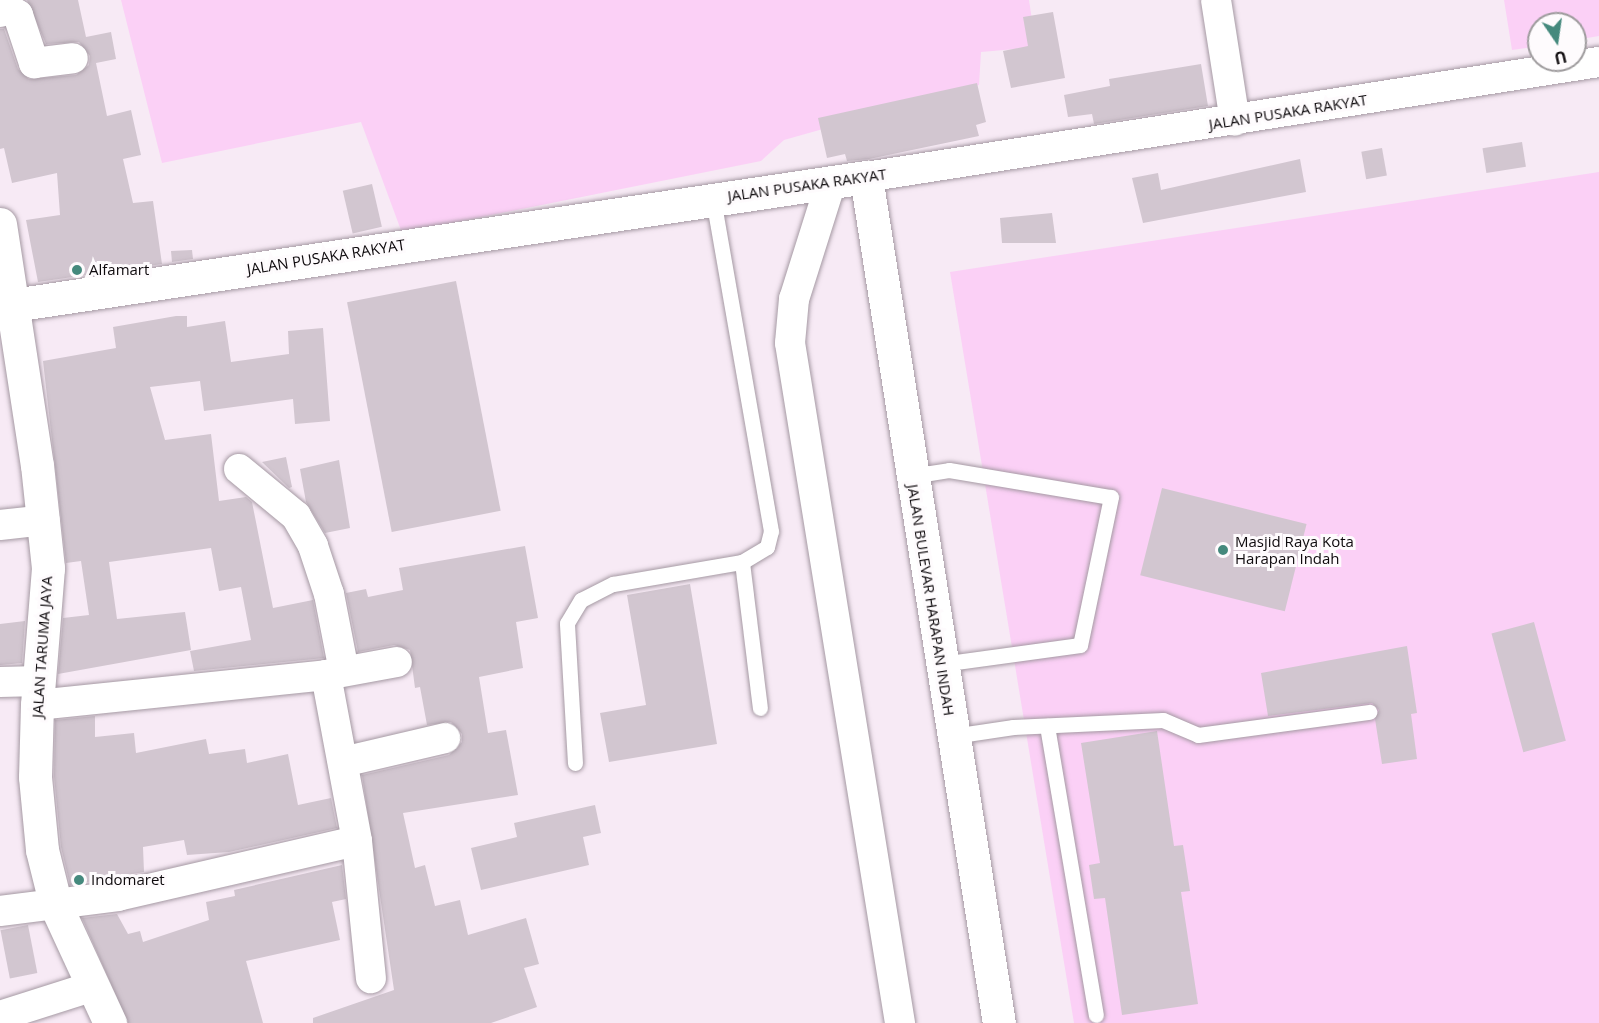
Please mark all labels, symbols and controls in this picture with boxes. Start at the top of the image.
north arrow [1527,12,1587,72]
text: U [1552,46,1569,70]
street label: JALAN PUSAKA RAKYAT [1207,91,1369,133]
street label: JALAN PUSAKA RAKYAT [726,165,888,205]
street label: JALAN PUSAKA RAKYAT [245,236,407,278]
place label: Alfamart [89,261,149,279]
marker: Alfamart [70,263,84,277]
street label: JALAN BULEVAR HARAPAN INDAH [904,483,958,717]
place label: Masjid Raya Kota Harapan Indah [1235,532,1354,567]
marker: Masjid Raya Kota Harapan Indah [1216,543,1230,557]
street label: JALAN TARUMA JAYA [28,575,56,719]
place label: Indomaret [91,871,165,889]
marker: Indomaret [72,873,86,887]

